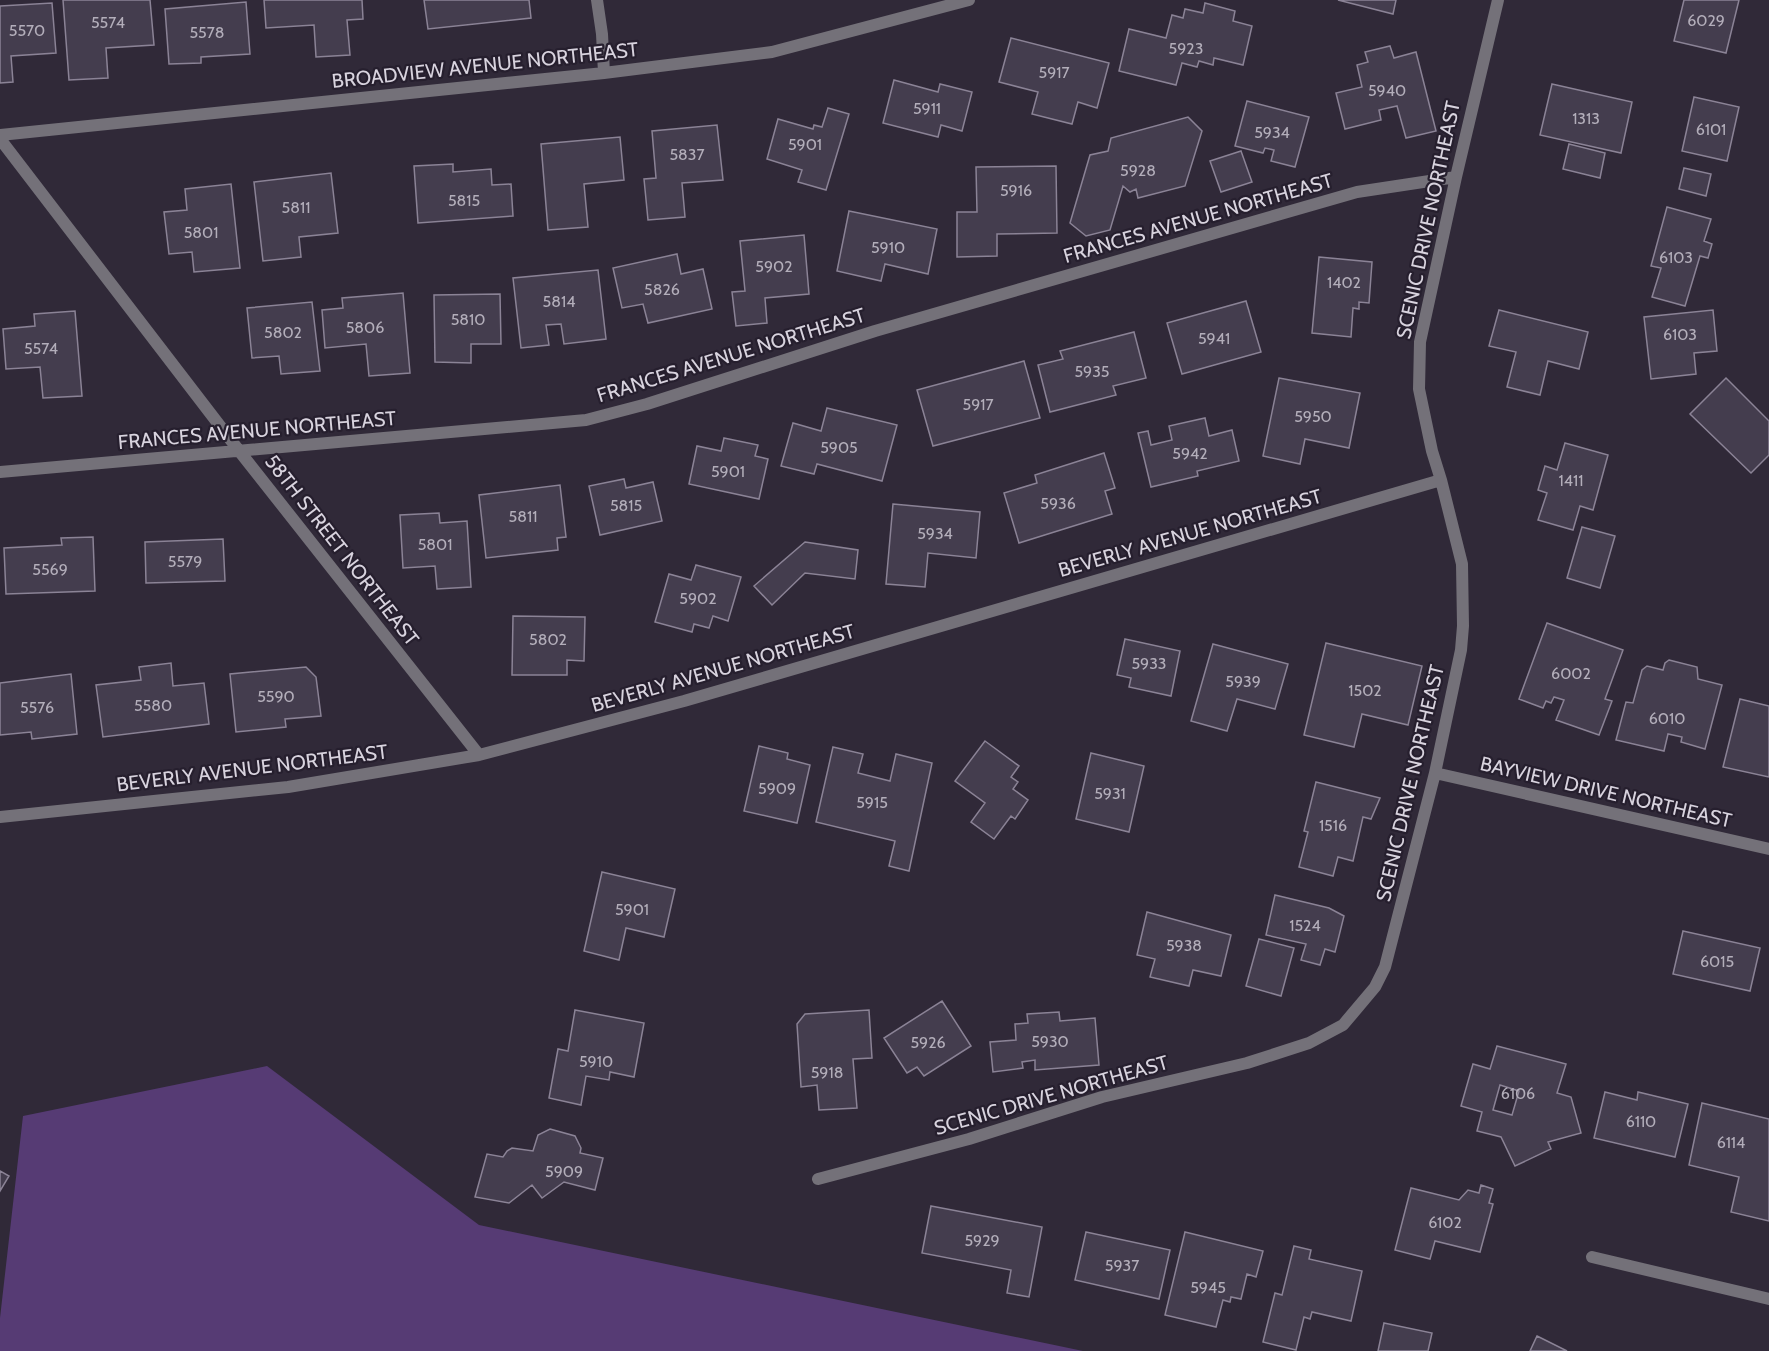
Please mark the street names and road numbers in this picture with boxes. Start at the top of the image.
street label: BROADVIEW AVENUE NORTHEAST [331,37,640,93]
street label: SCENIC DRIVE NORTHEAST [1391,99,1465,341]
street label: FRANCES AVENUE NORTHEAST [1061,168,1336,268]
street label: FRANCES AVENUE NORTHEAST [594,303,868,407]
street label: FRANCES AVENUE NORTHEAST [117,406,397,454]
street label: 58TH STREET NORTHEAST [260,450,424,650]
street label: BEVERLY AVENUE NORTHEAST [1056,484,1325,582]
street label: BEVERLY AVENUE NORTHEAST [589,619,858,717]
street label: SCENIC DRIVE NORTHEAST [1371,662,1449,904]
street label: BEVERLY AVENUE NORTHEAST [115,739,389,797]
street label: BAYVIEW DRIVE NORTHEAST [1478,751,1734,833]
street label: SCENIC DRIVE NORTHEAST [931,1050,1171,1140]

